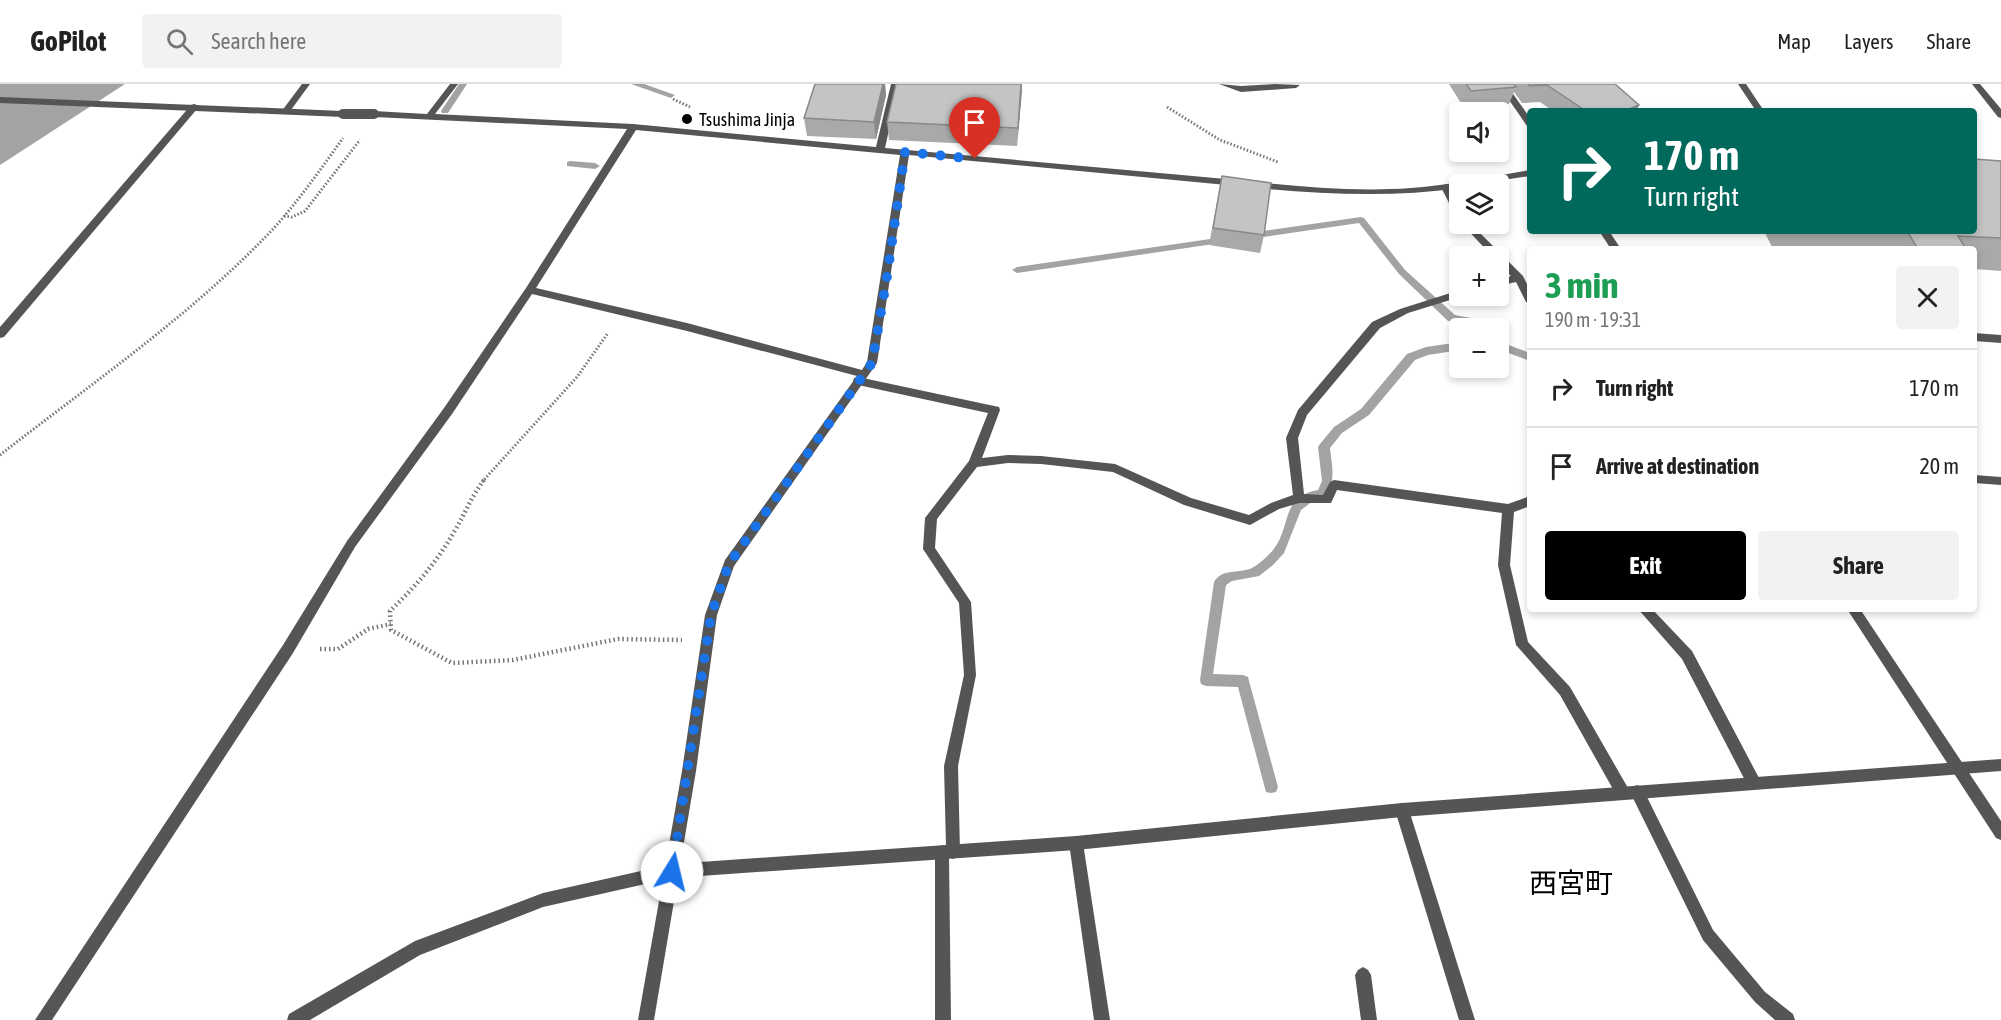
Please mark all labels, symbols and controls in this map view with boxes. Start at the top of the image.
search box [142,14,562,68]
text: GoPilot [30,25,106,57]
icon: search [163,25,196,58]
text: Search here [211,28,306,54]
text: Map [1777,29,1811,53]
text: Layers [1844,29,1894,53]
text: Share [1927,29,1971,53]
pin [949,97,1000,159]
map controls [1449,102,1509,378]
button: sound [1449,102,1509,162]
icon: arrive [958,106,991,139]
place label: Tsushima Jinja [699,109,795,130]
marker: Tsushima Jinja [680,112,694,126]
text: 170 m [1644,131,1739,179]
icon: right [1545,132,1623,210]
button: layers [1449,174,1509,234]
text: Turn right [1644,181,1739,212]
button: + [1449,246,1509,306]
text: 3 min [1545,264,1619,306]
button: close [1896,266,1959,329]
text: 190 m · 19:31 [1545,308,1641,331]
button: − [1449,318,1509,378]
icon: right [1545,372,1578,405]
text: Turn right [1596,375,1673,401]
text: 170 m [1909,375,1959,401]
icon: arrive [1545,450,1578,483]
text: Arrive at destination [1596,453,1759,479]
text: 20 m [1919,453,1959,479]
button: Exit [1545,531,1746,600]
button: Share [1758,531,1959,600]
position arrow [640,840,704,904]
district label: 西宮町 [1529,867,1613,899]

